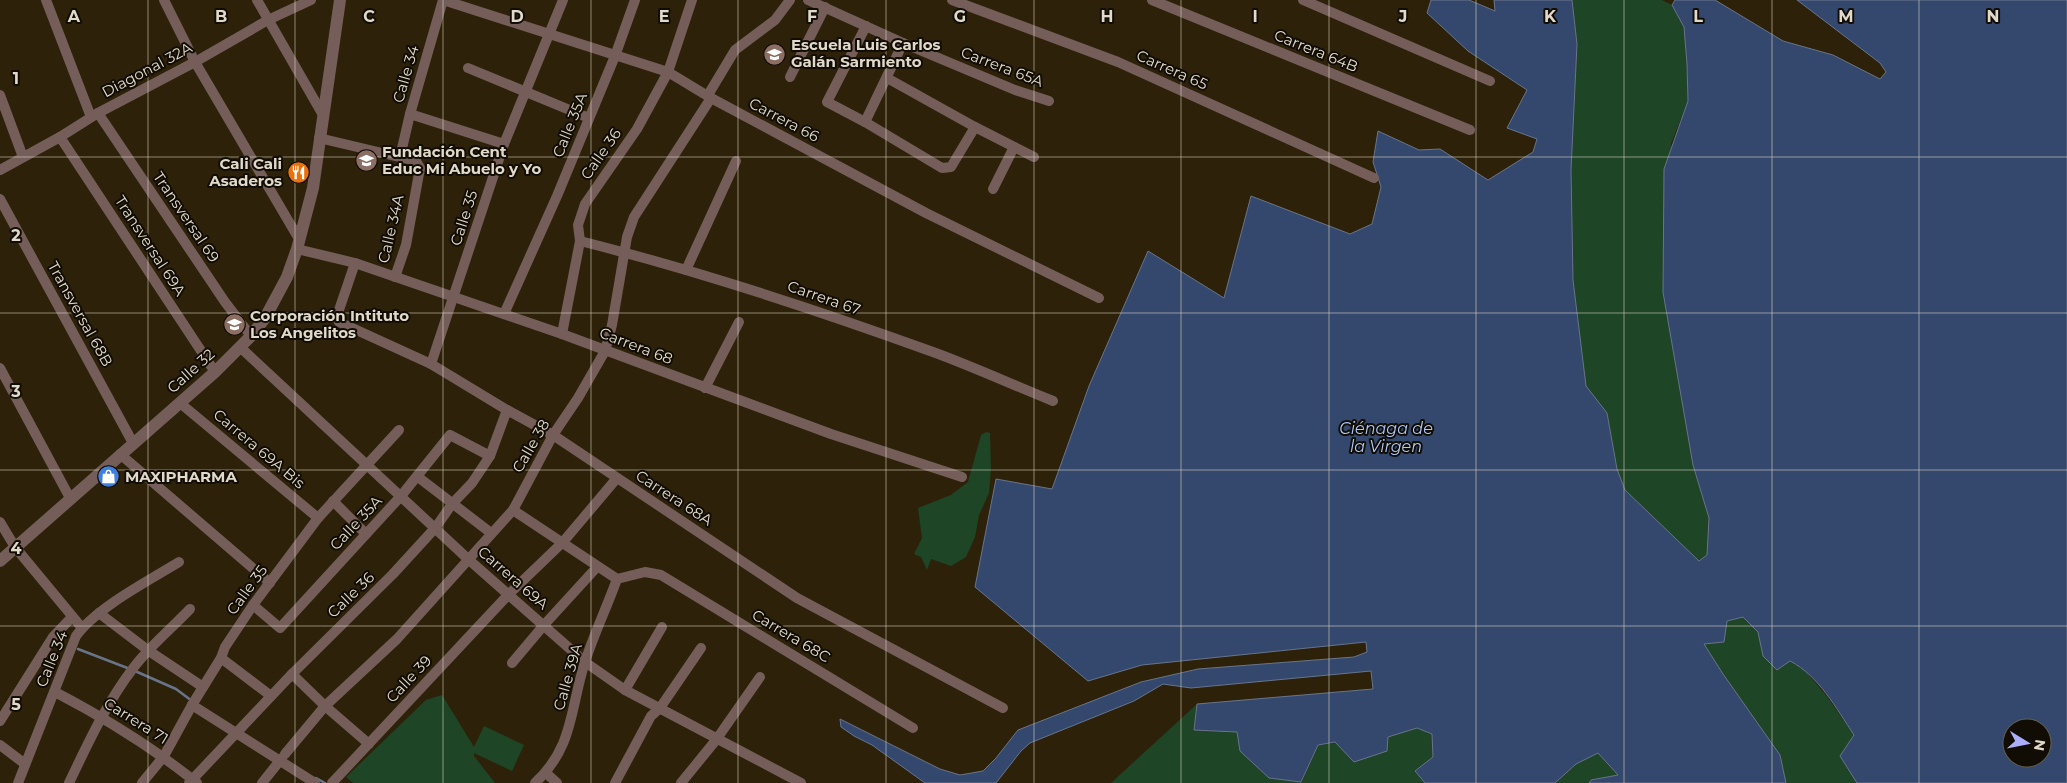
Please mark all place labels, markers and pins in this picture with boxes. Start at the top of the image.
place label: Escuela Luis Carlos Galán Sarmiento [791,35,940,71]
school or university icon: Escuela Luis Carlos Galán Sarmiento [763,42,787,66]
place label: Fundación Cent Educ Mi Abuelo y Yo [382,142,542,178]
school or university icon: Fundación Cent Educ Mi Abuelo y Yo [354,149,378,173]
place label: Cali Cali Asaderos [208,154,282,190]
restaurant icon: Cali Cali Asaderos [286,161,310,185]
place label: Corporación Intituto Los Angelitos [250,306,409,342]
school or university icon: Corporación Intituto Los Angelitos [222,313,246,337]
shop icon: MAXIPHARMA [97,465,121,489]
place label: MAXIPHARMA [125,467,237,486]

